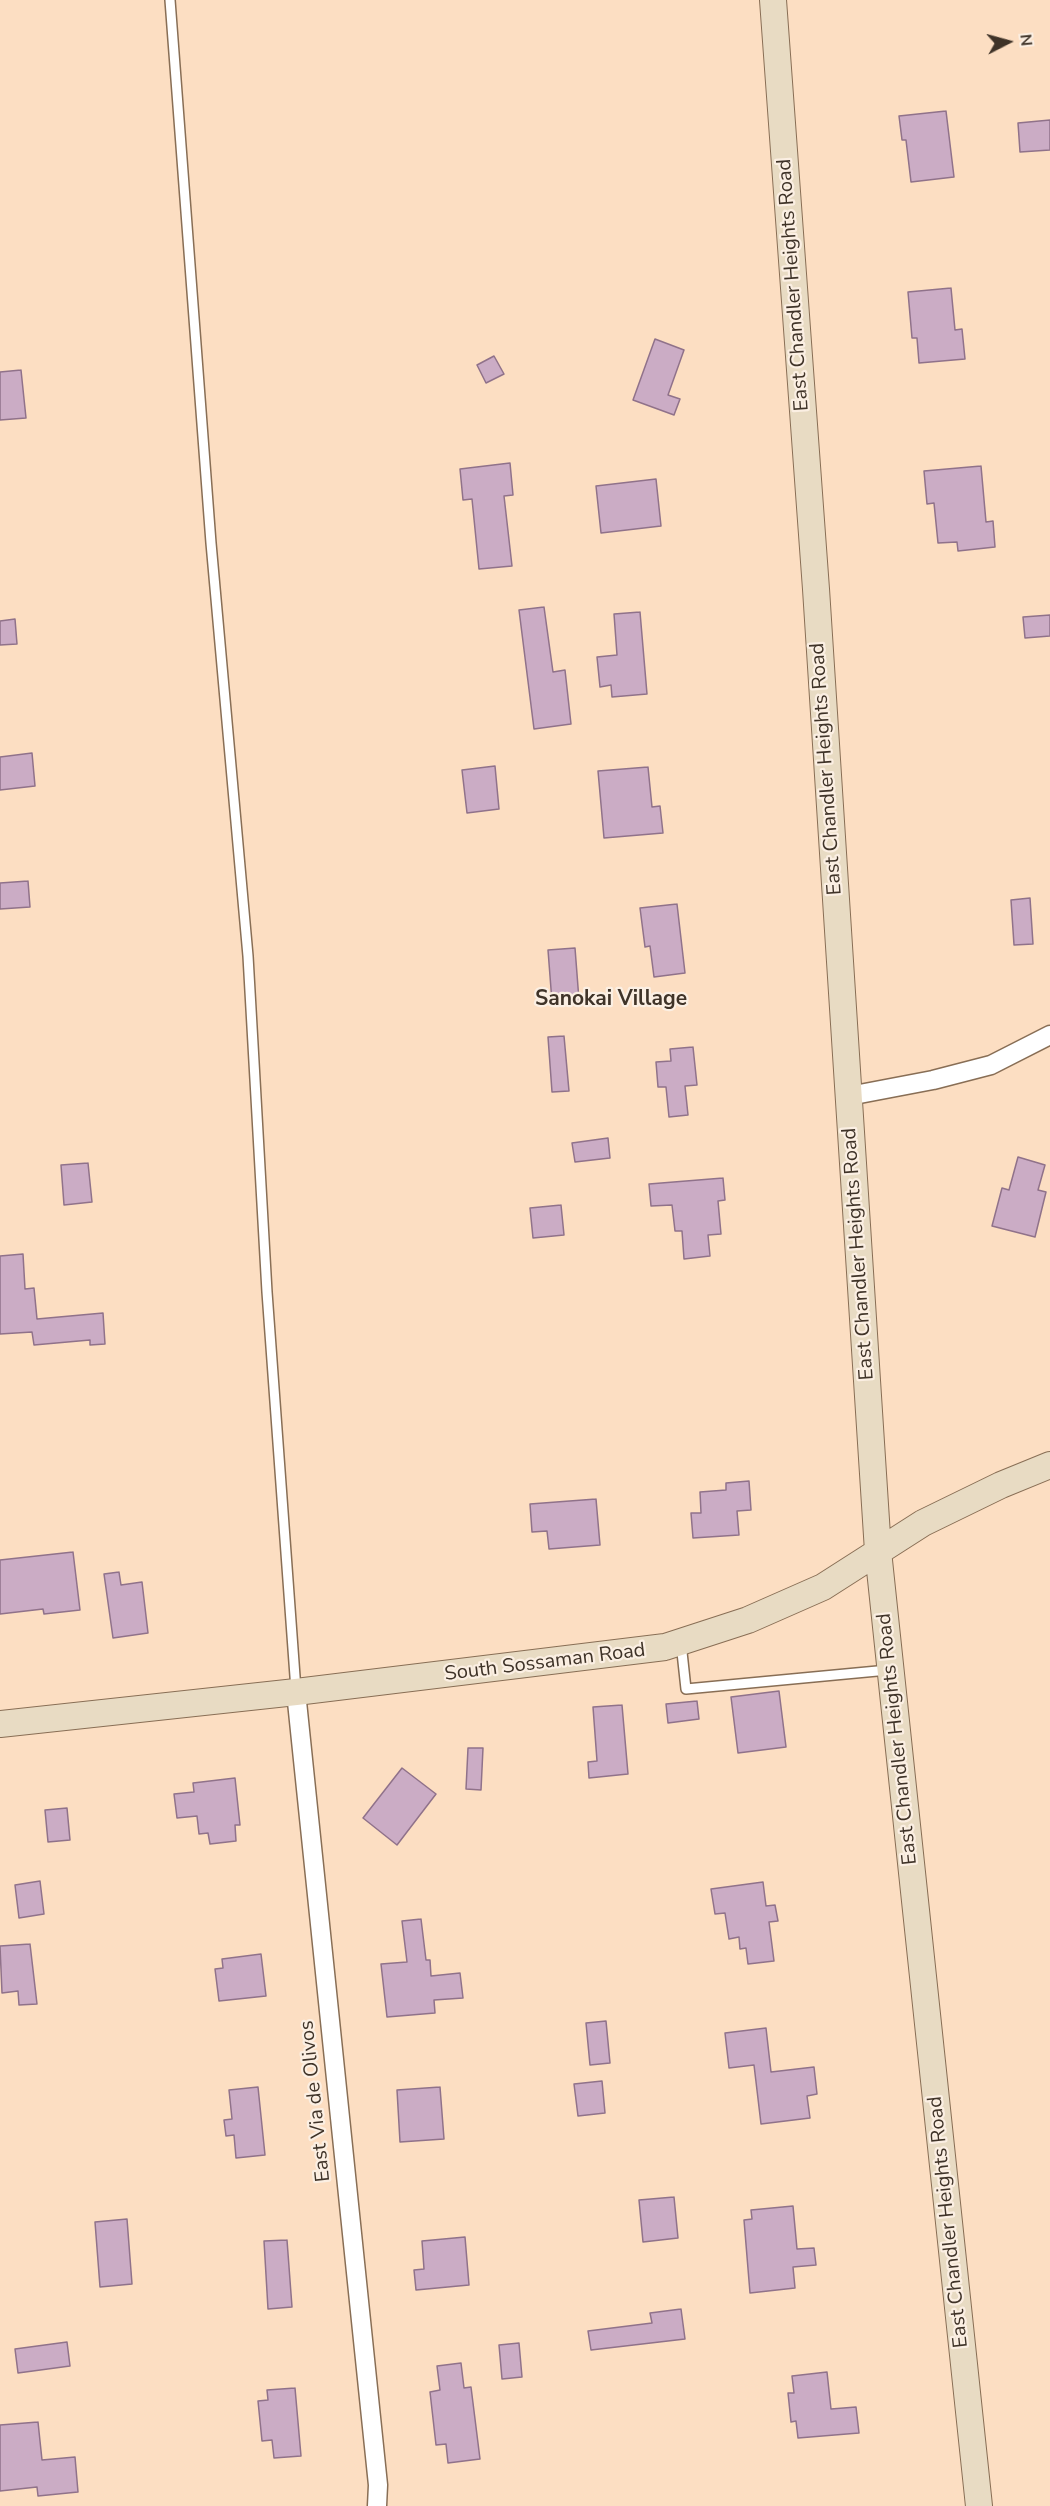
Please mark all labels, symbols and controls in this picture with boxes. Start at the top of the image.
north arrow [978,12,1038,72]
text: N [1014,33,1037,47]
street label: East Chandler Heights Road [773,158,815,412]
street label: East Chandler Heights Road [806,642,848,896]
district label: Sanokai Village [535,987,687,1013]
street label: East Chandler Heights Road [838,1127,880,1381]
street label: East Chandler Heights Road [873,1612,923,1866]
street label: South Sossaman Road [443,1639,647,1687]
street label: East Via de Olivos [296,2019,336,2183]
street label: East Chandler Heights Road [924,2095,974,2349]

